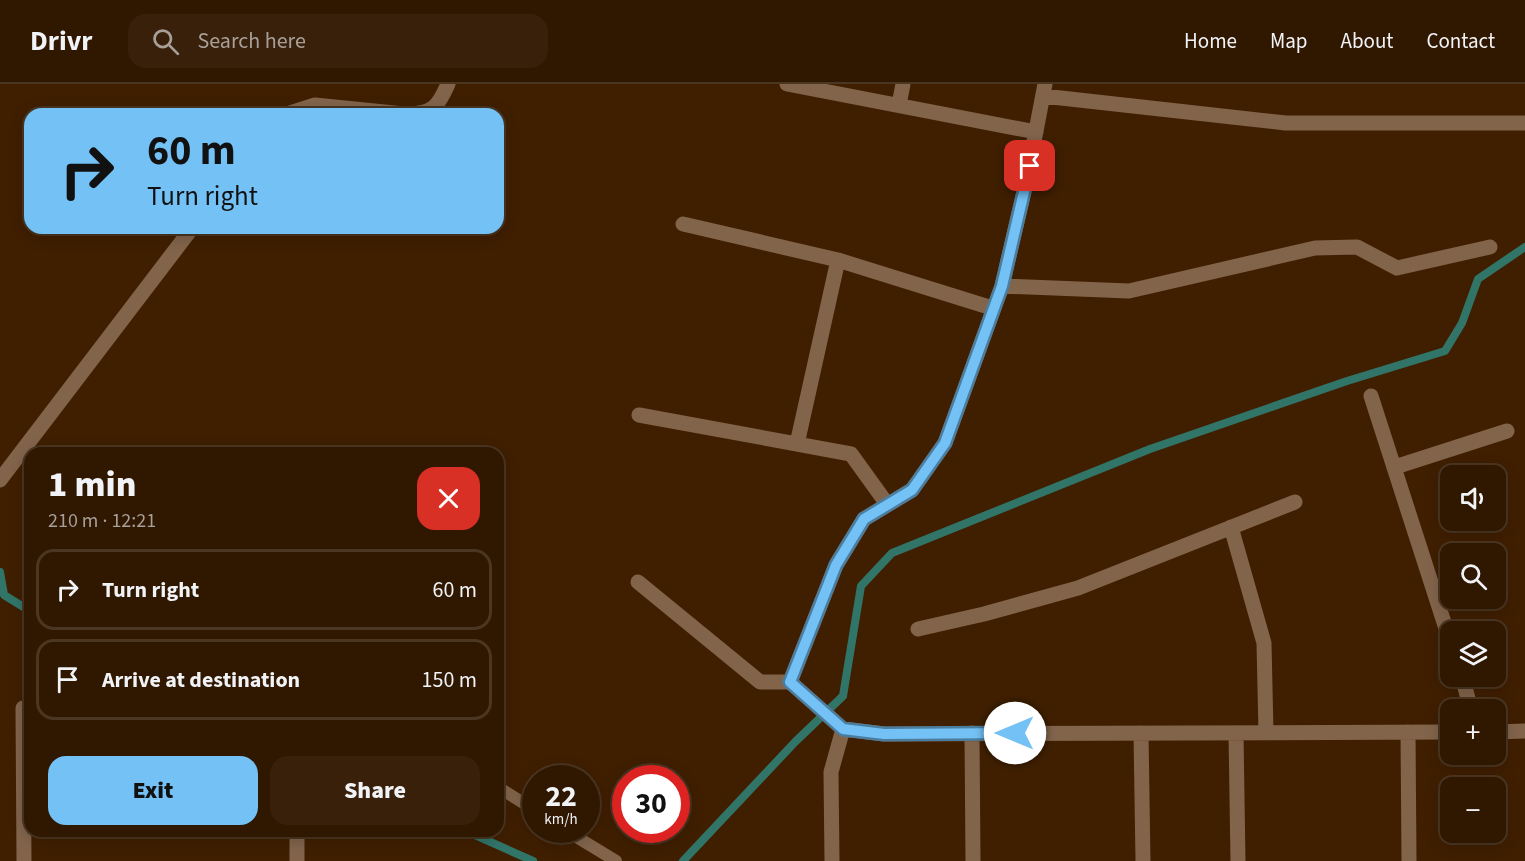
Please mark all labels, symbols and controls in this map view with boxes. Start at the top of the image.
search box [128,14,548,68]
text: Drivr [30,21,92,61]
icon: search [149,25,182,58]
text: Search here [197,25,306,57]
text: Home [1184,26,1237,56]
text: Map [1270,26,1308,56]
text: About [1341,26,1393,56]
text: Contact [1426,26,1495,56]
text: 60 m [147,121,236,181]
icon: right [48,132,126,210]
pin [1004,140,1055,191]
icon: arrive [1013,149,1046,182]
text: Turn right [147,177,258,216]
text: 1 min [48,459,136,510]
map controls [1440,465,1506,843]
button: sound [1440,465,1506,531]
button: close [417,467,480,530]
text: 210 m · 12:21 [48,507,156,535]
button: search [1440,543,1506,609]
icon: right [51,573,84,606]
text: Turn right [102,574,199,606]
text: 60 m [432,574,477,606]
button: layers [1440,621,1506,687]
icon: arrive [51,663,84,696]
text: Arrive at destination [102,664,300,696]
text: 150 m [422,664,477,696]
button: + [1440,699,1506,765]
position arrow [983,701,1047,765]
button: Exit [48,756,258,825]
button: Share [270,756,480,825]
speed limit sign: 30 [612,765,690,843]
text: 22 [545,775,577,818]
button: − [1440,777,1506,843]
text: km/h [544,809,578,830]

